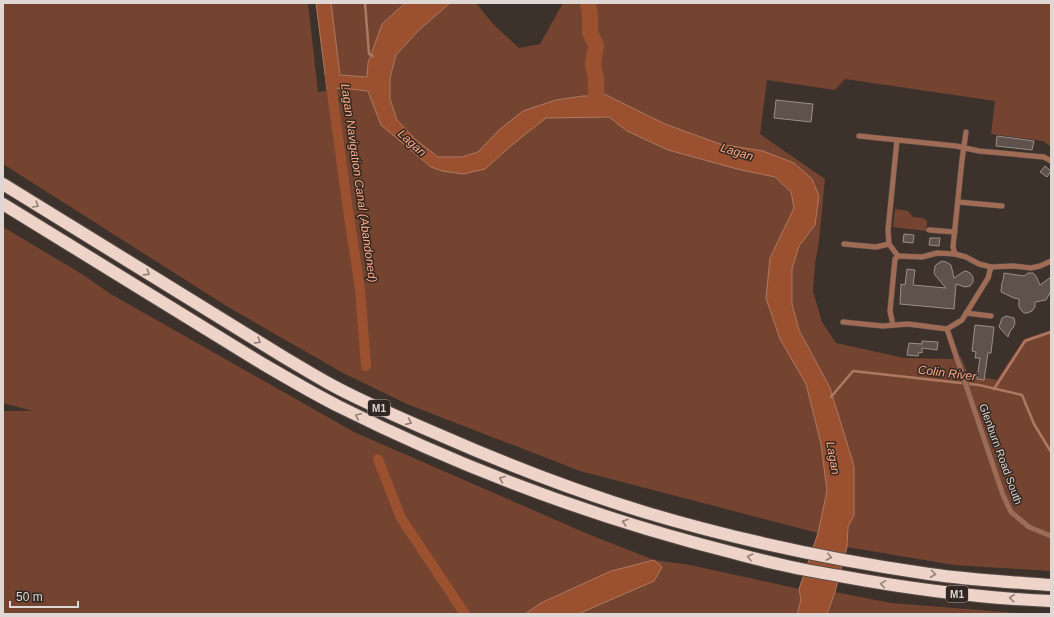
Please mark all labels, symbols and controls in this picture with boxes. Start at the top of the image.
water label: Lagan Navigation Canal (Abandoned) [338,83,380,283]
water label: Lagan [395,127,429,160]
water label: Lagan [719,140,755,164]
one-way arrow [32,200,39,207]
one-way arrow [143,268,150,276]
one-way arrow [254,337,261,344]
water label: Colin River [917,362,978,384]
road number: M1 [368,400,390,416]
street label: Glenburn Road South [977,402,1025,506]
one-way arrow [354,413,362,421]
one-way arrow [405,417,413,425]
water label: Lagan [823,440,843,476]
one-way arrow [499,476,507,484]
one-way arrow [621,519,628,527]
one-way arrow [826,552,833,561]
one-way arrow [747,554,753,562]
one-way arrow [930,569,936,578]
one-way arrow [880,580,886,589]
scale bar [10,583,78,609]
road number: M1 [946,586,968,602]
text: 50 m [16,590,43,604]
one-way arrow [1009,594,1015,603]

